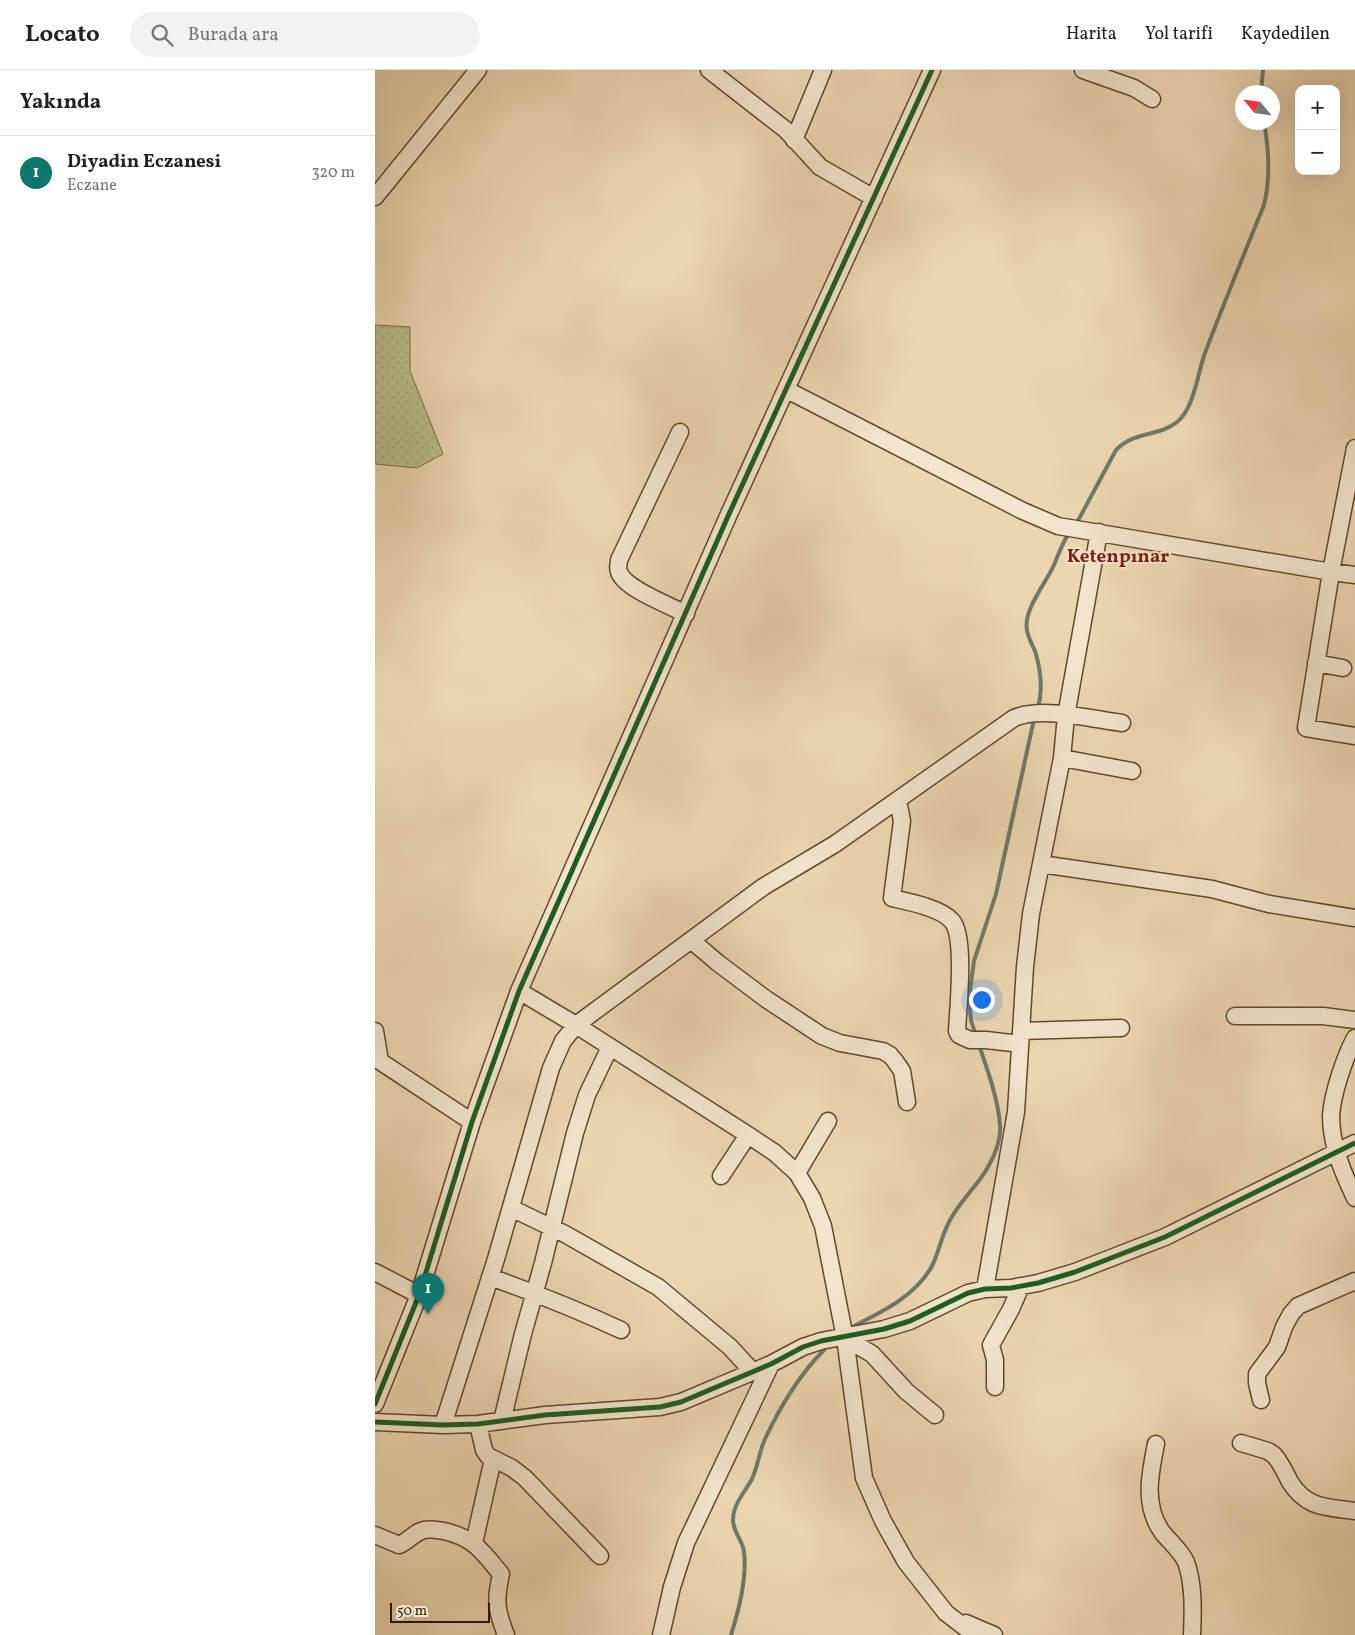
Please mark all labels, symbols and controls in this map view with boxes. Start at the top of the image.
search box [130,12,480,57]
text: Locato [25,18,100,52]
icon: search [148,21,176,49]
text: Burada ara [188,22,279,48]
text: Harita [1066,22,1117,47]
text: Yol tarifi [1145,22,1213,47]
text: Kaydedilen [1241,22,1330,47]
north arrow [1235,85,1280,130]
map controls [1295,85,1340,175]
button: + [1295,85,1340,130]
text: Yakında [20,88,101,117]
button: − [1295,130,1340,175]
text: Diyadin Eczanesi [67,149,221,175]
text: 1 [33,162,39,184]
text: 320 m [311,162,355,184]
text: Eczane [67,175,117,197]
district label: Ketenpınar [1067,544,1169,570]
your location [969,987,995,1013]
pin: 1 [412,1273,444,1314]
scale bar [390,1600,490,1623]
text: 50 m [397,1602,427,1621]

